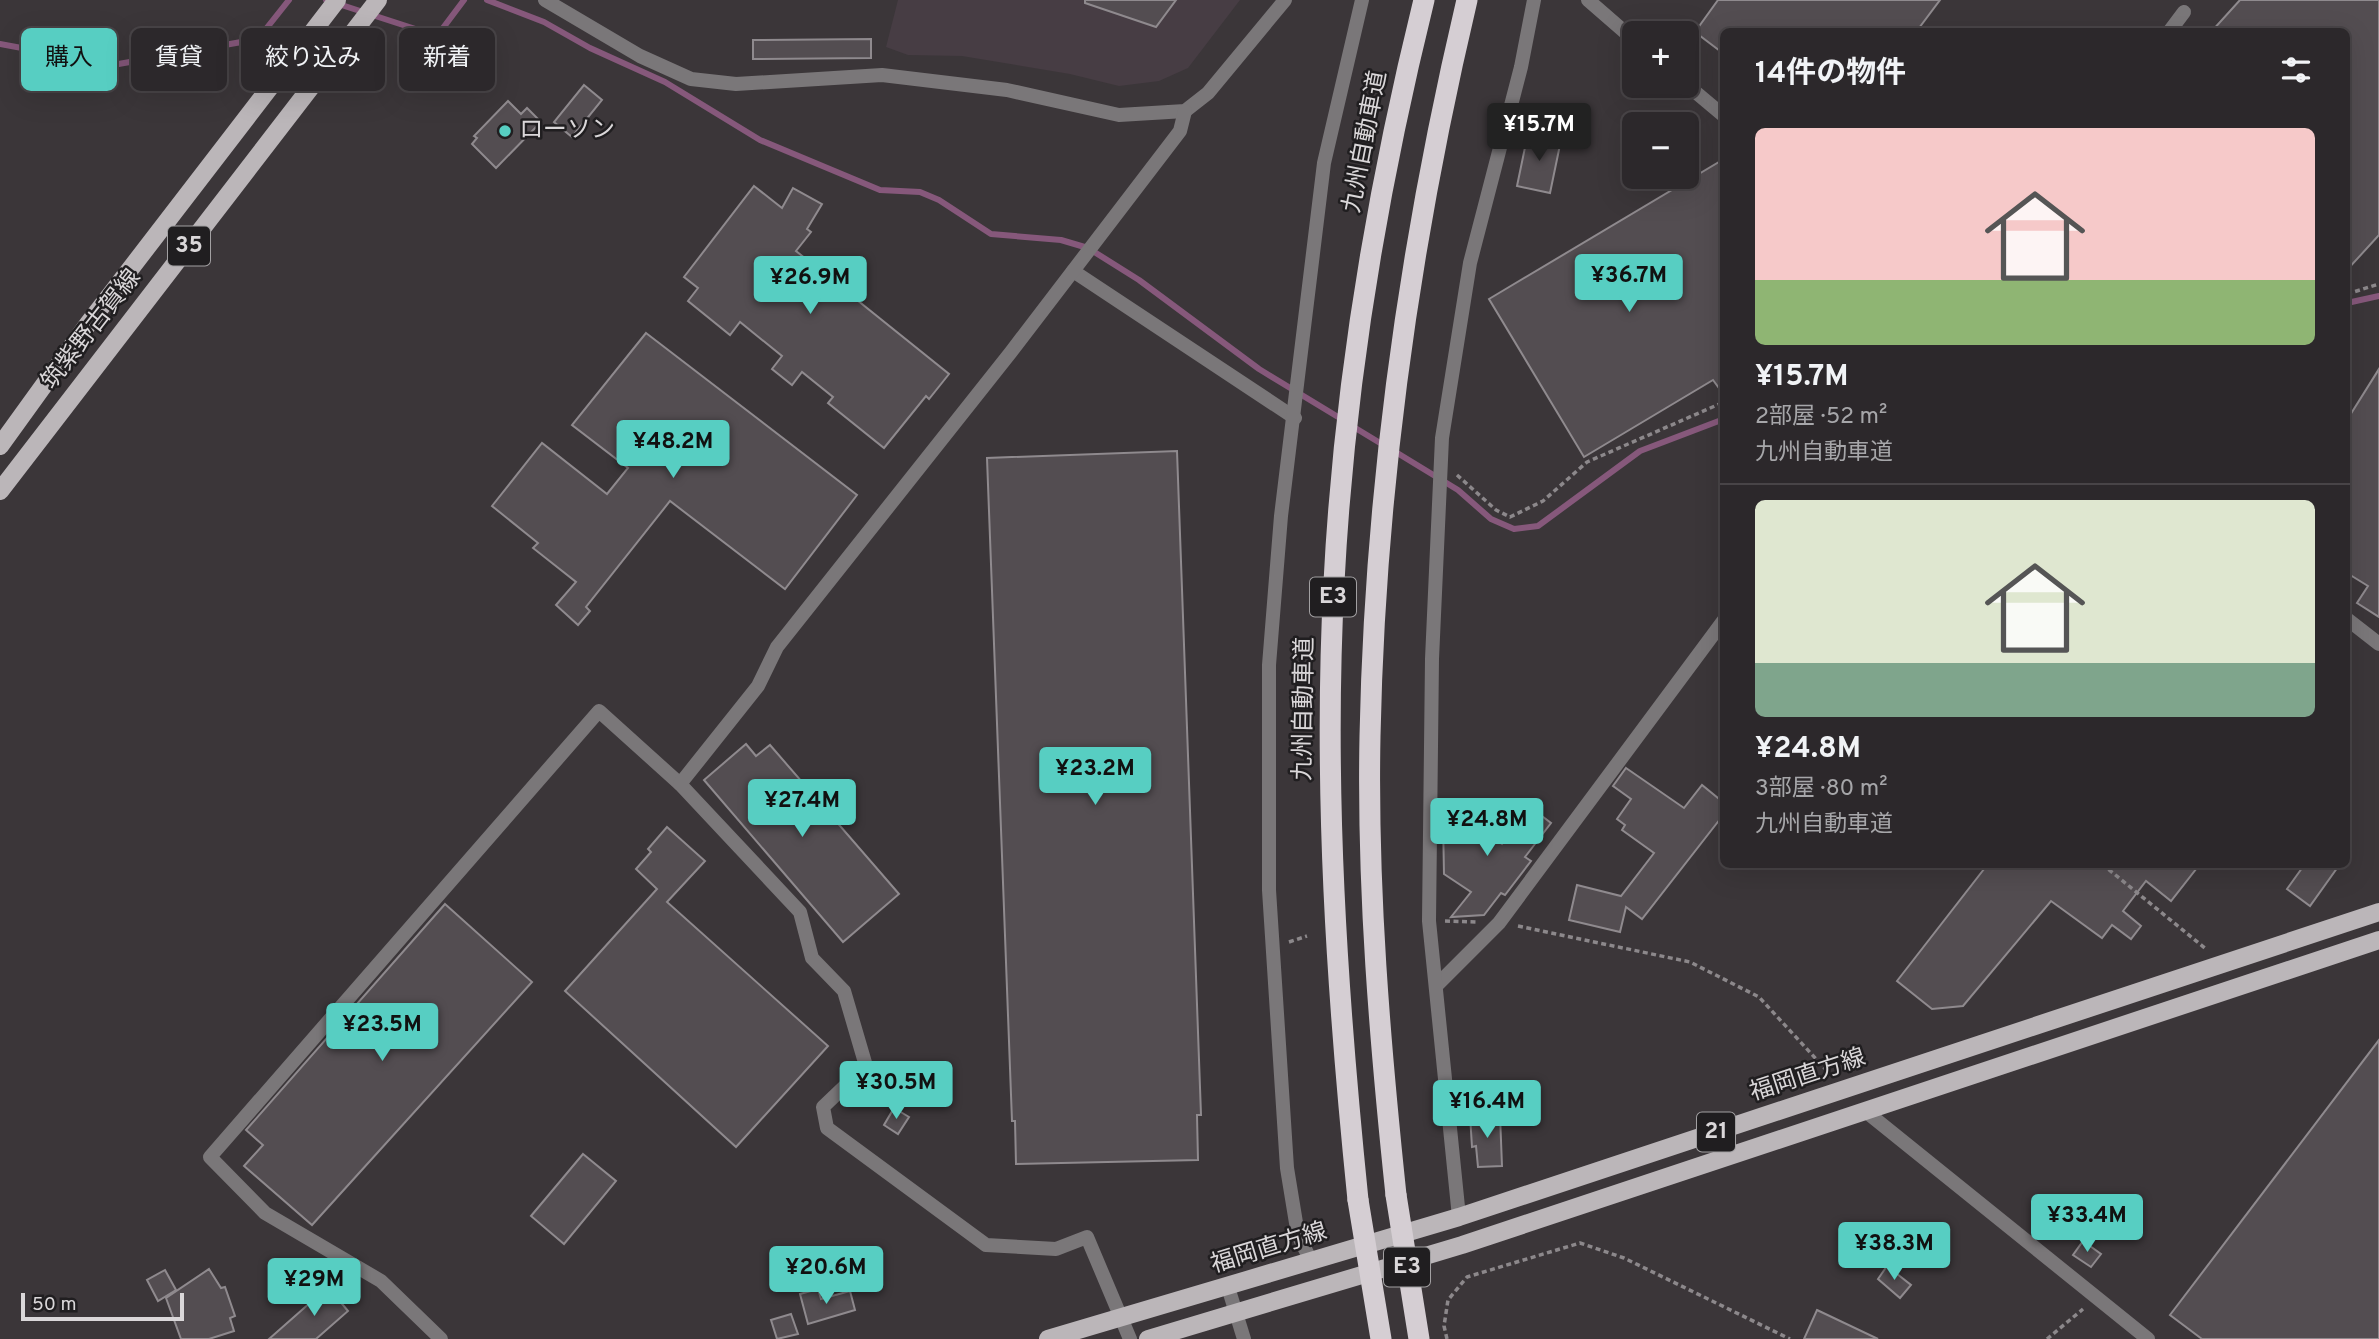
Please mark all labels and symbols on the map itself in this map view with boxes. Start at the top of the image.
street label: 九州自動車道 [1338,68,1394,216]
pin: ¥15.7M [1482,104,1596,163]
place label: ローソン [519,116,615,146]
marker: ローソン [497,123,513,139]
road number: 35 [168,227,210,266]
pin: ¥36.7M [1572,254,1686,314]
pin: ¥26.9M [753,256,867,316]
street label: 筑紫野古賀線 [36,264,148,396]
pin: ¥48.2M [616,420,730,480]
road number: E3 [1310,578,1356,617]
street label: 九州自動車道 [1289,637,1321,781]
pin: ¥23.2M [1038,748,1152,807]
pin: ¥27.4M [745,780,859,839]
pin: ¥24.8M [1430,798,1544,858]
pin: ¥23.5M [325,1004,439,1063]
street label: 福岡直方線 [1746,1043,1870,1109]
pin: ¥30.5M [839,1062,953,1121]
pin: ¥16.4M [1430,1080,1544,1140]
road number: 21 [1697,1112,1735,1152]
pin: ¥33.4M [2030,1194,2144,1254]
street label: 福岡直方線 [1207,1217,1331,1281]
pin: ¥38.3M [1837,1222,1951,1282]
pin: ¥20.6M [769,1246,883,1306]
road number: E3 [1384,1248,1430,1286]
pin: ¥29M [273,1258,355,1318]
scale bar [21,1290,184,1322]

